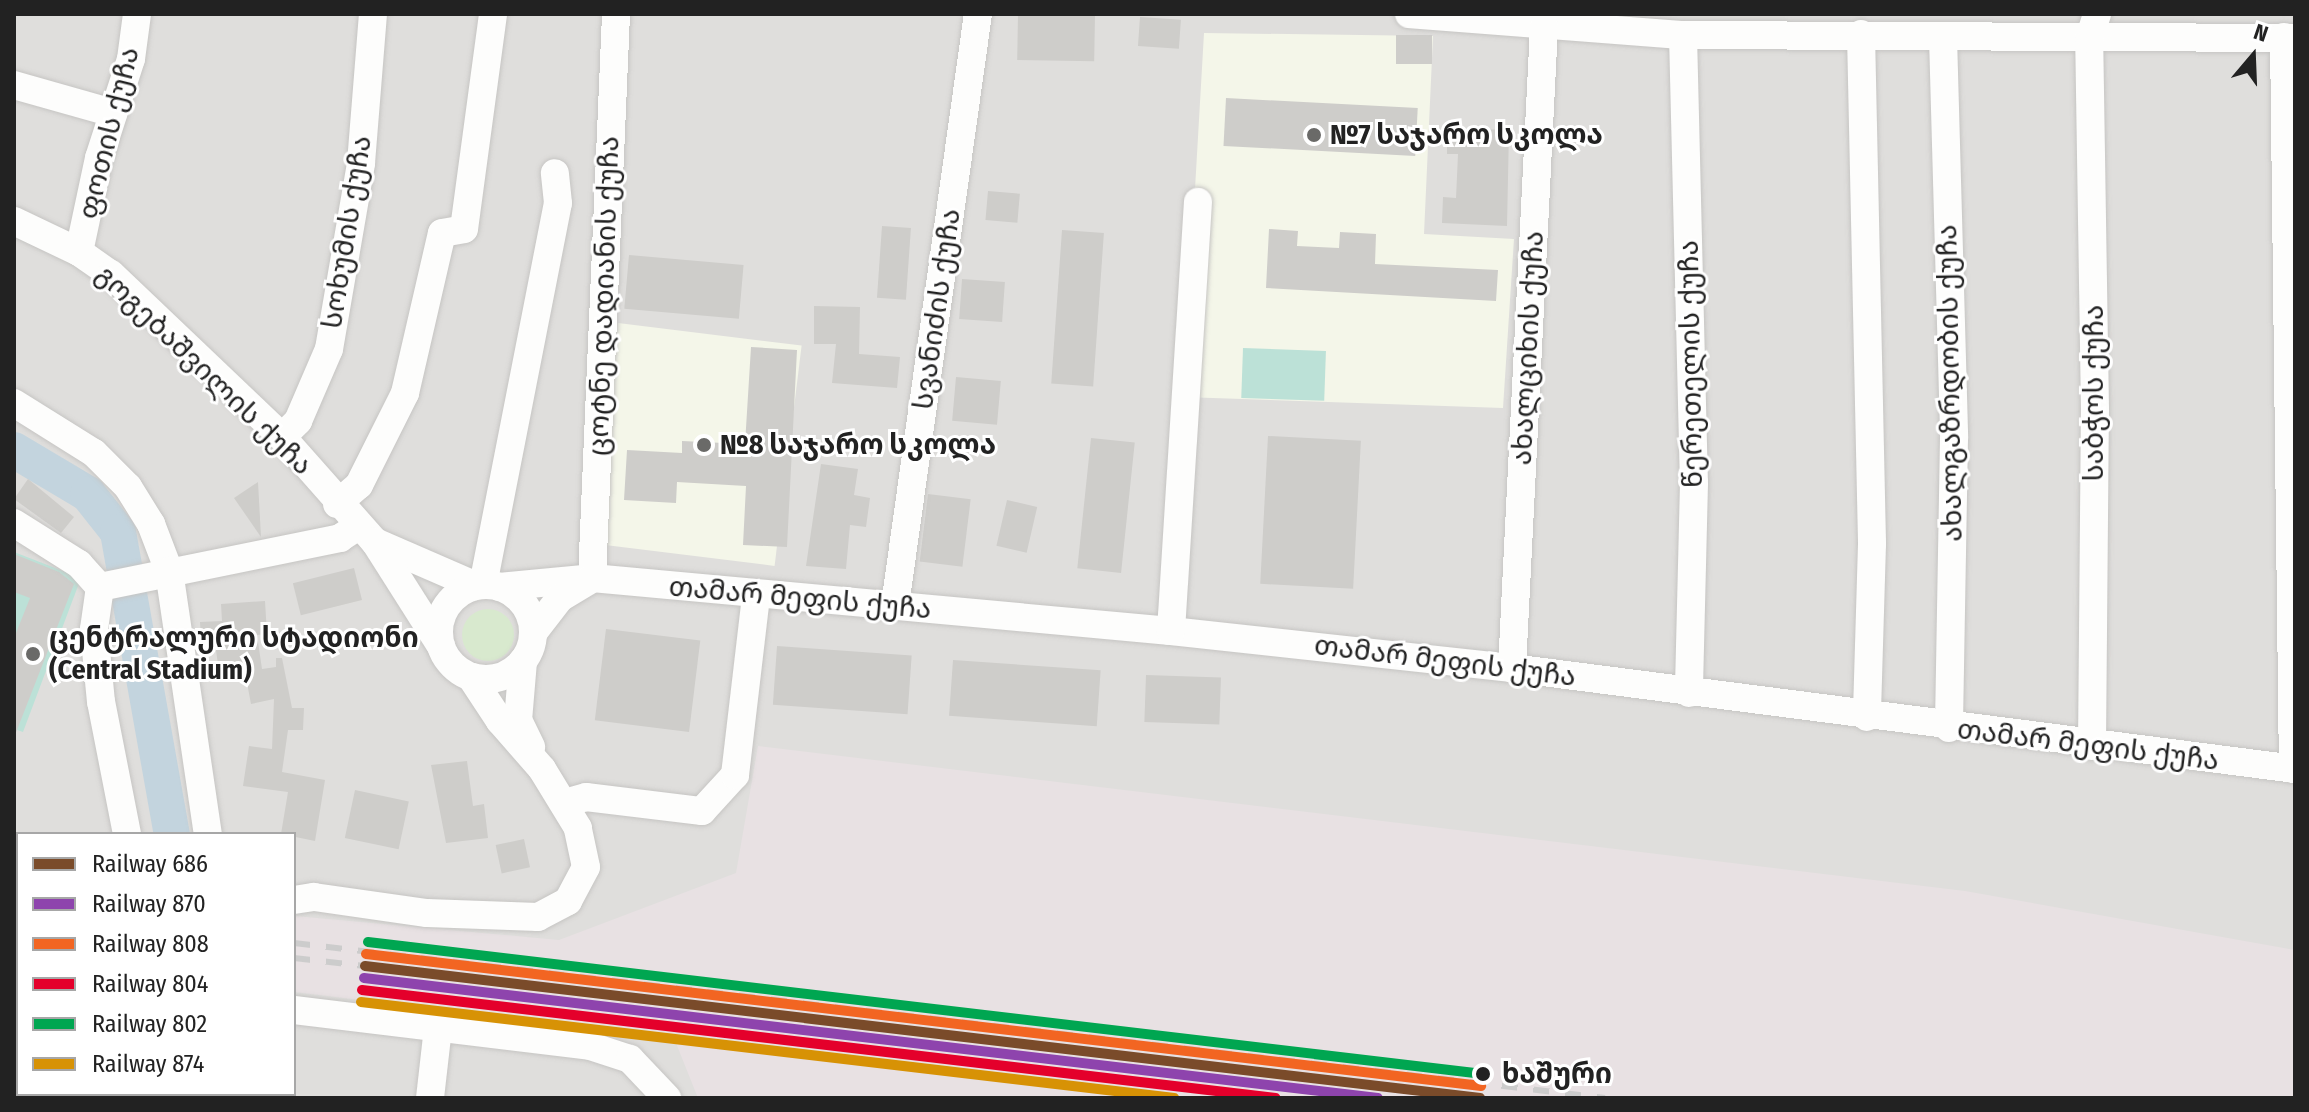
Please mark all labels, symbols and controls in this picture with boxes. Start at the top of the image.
north arrow [2213,16,2293,96]
text: N [2250,18,2272,48]
street label: ფოთის ქუჩა [71,43,147,223]
place label: №7 საჯარო სკოლა [1330,118,1603,152]
marker: №7 საჯარო სკოლა [1305,126,1323,144]
street label: სოხუმის ქუჩა [315,133,379,331]
street label: ცოტნე დადიანის ქუჩა [582,135,626,457]
street label: სვანიძის ქუჩა [906,206,968,412]
street label: ახალგაზრდობის ქუჩა [1930,224,1970,542]
street label: ახალციხის ქუჩა [1505,230,1551,466]
street label: წერეთელის ქუჩა [1672,240,1710,488]
street label: გოგებაშვილის ქუჩა [89,258,319,482]
street label: საბჭოს ქუჩა [2077,305,2111,481]
place label: №8 საჯარო სკოლა [720,428,996,462]
marker: №8 საჯარო სკოლა [695,436,713,454]
street label: თამარ მეფის ქუჩა [667,570,933,626]
place label: ცენტრალური სტადიონი (Central Stadium) [49,621,419,687]
street label: თამარ მეფის ქუჩა [1312,628,1578,694]
marker: ცენტრალური სტადიონი (Central Stadium) [24,645,42,663]
street label: თამარ მეფის ქუჩა [1955,712,2221,778]
legend [16,832,296,1096]
text: Railway 686 [92,850,208,878]
text: Railway 870 [92,890,206,918]
text: Railway 808 [92,930,209,958]
text: Railway 804 [92,970,208,998]
text: Railway 802 [92,1010,207,1038]
text: Railway 874 [92,1050,204,1078]
place label: ხაშური [1502,1057,1612,1091]
marker: ხაშური [1471,1062,1495,1086]

